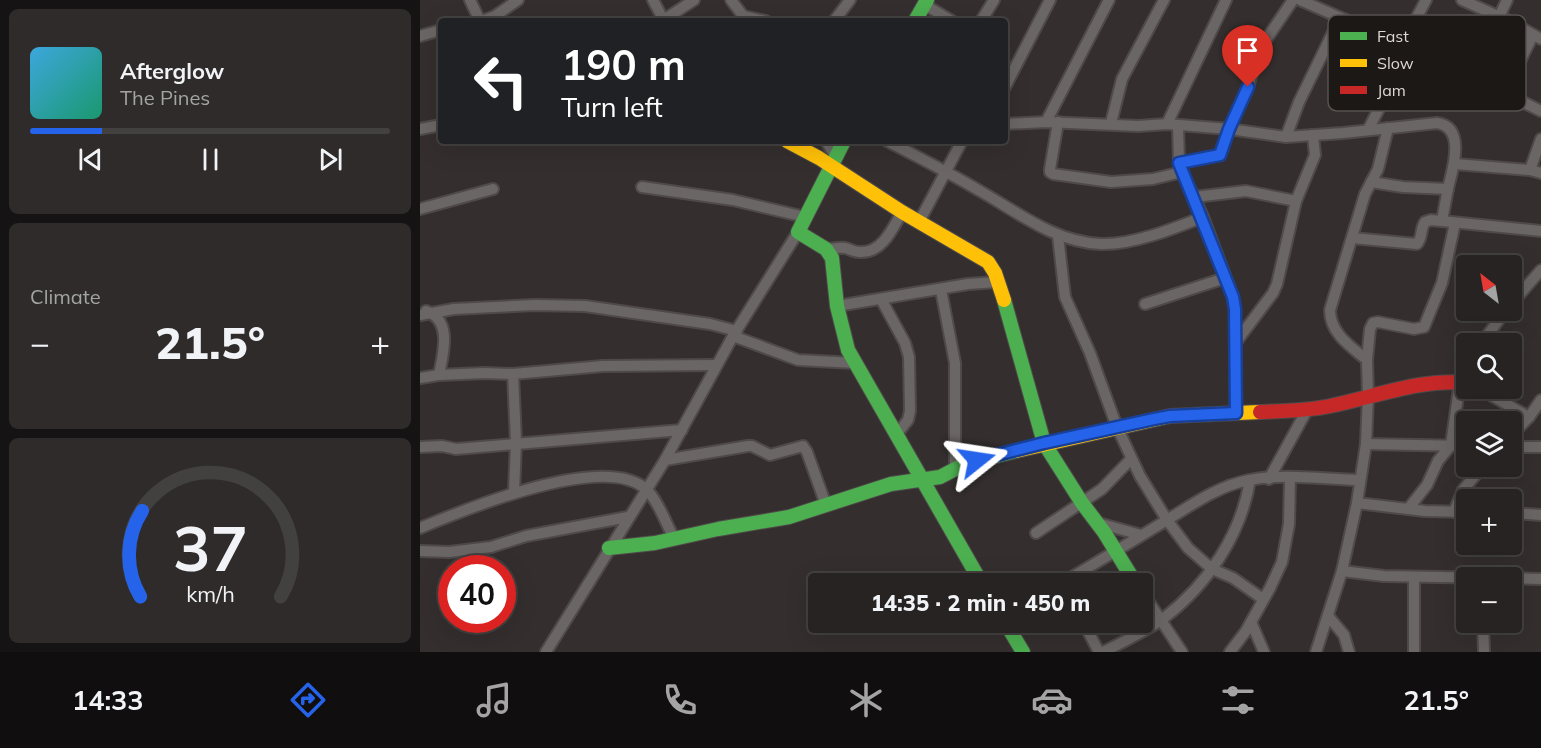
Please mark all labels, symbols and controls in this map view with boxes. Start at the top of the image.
legend [1328,15,1526,111]
pin [1222,25,1273,87]
text: Fast [1377,26,1409,46]
icon: arrive [1231,34,1264,67]
text: 190 m [561,38,686,91]
icon: left [462,42,540,120]
text: Slow [1377,53,1414,73]
text: Afterglow [120,57,224,85]
text: Jam [1377,80,1406,100]
text: The Pines [120,85,210,110]
text: Turn left [561,90,663,124]
icon: previous [74,143,107,176]
icon: pause [194,143,227,176]
icon: next [314,143,347,176]
north arrow [1456,255,1522,321]
map controls [1456,255,1522,633]
text: Climate [30,284,101,309]
text: 21.5° [155,314,265,370]
text: − [30,322,50,363]
text: + [370,322,390,363]
button: search [1456,333,1522,399]
button: layers [1456,411,1522,477]
position arrow [945,428,1009,492]
button: + [1456,489,1522,555]
text: 37 [173,509,247,588]
speed limit sign: 40 [438,555,516,633]
button: − [1456,567,1522,633]
text: km/h [186,581,234,608]
text: 14:35 · 2 min · 450 m [871,589,1090,617]
icon: directions [287,679,329,721]
icon: music [473,679,515,721]
icon: phone [659,679,701,721]
icon: climate [845,679,887,721]
icon: car [1031,679,1073,721]
icon: filters [1217,679,1259,721]
text: 14:33 [72,683,143,717]
text: 21.5° [1403,683,1469,717]

